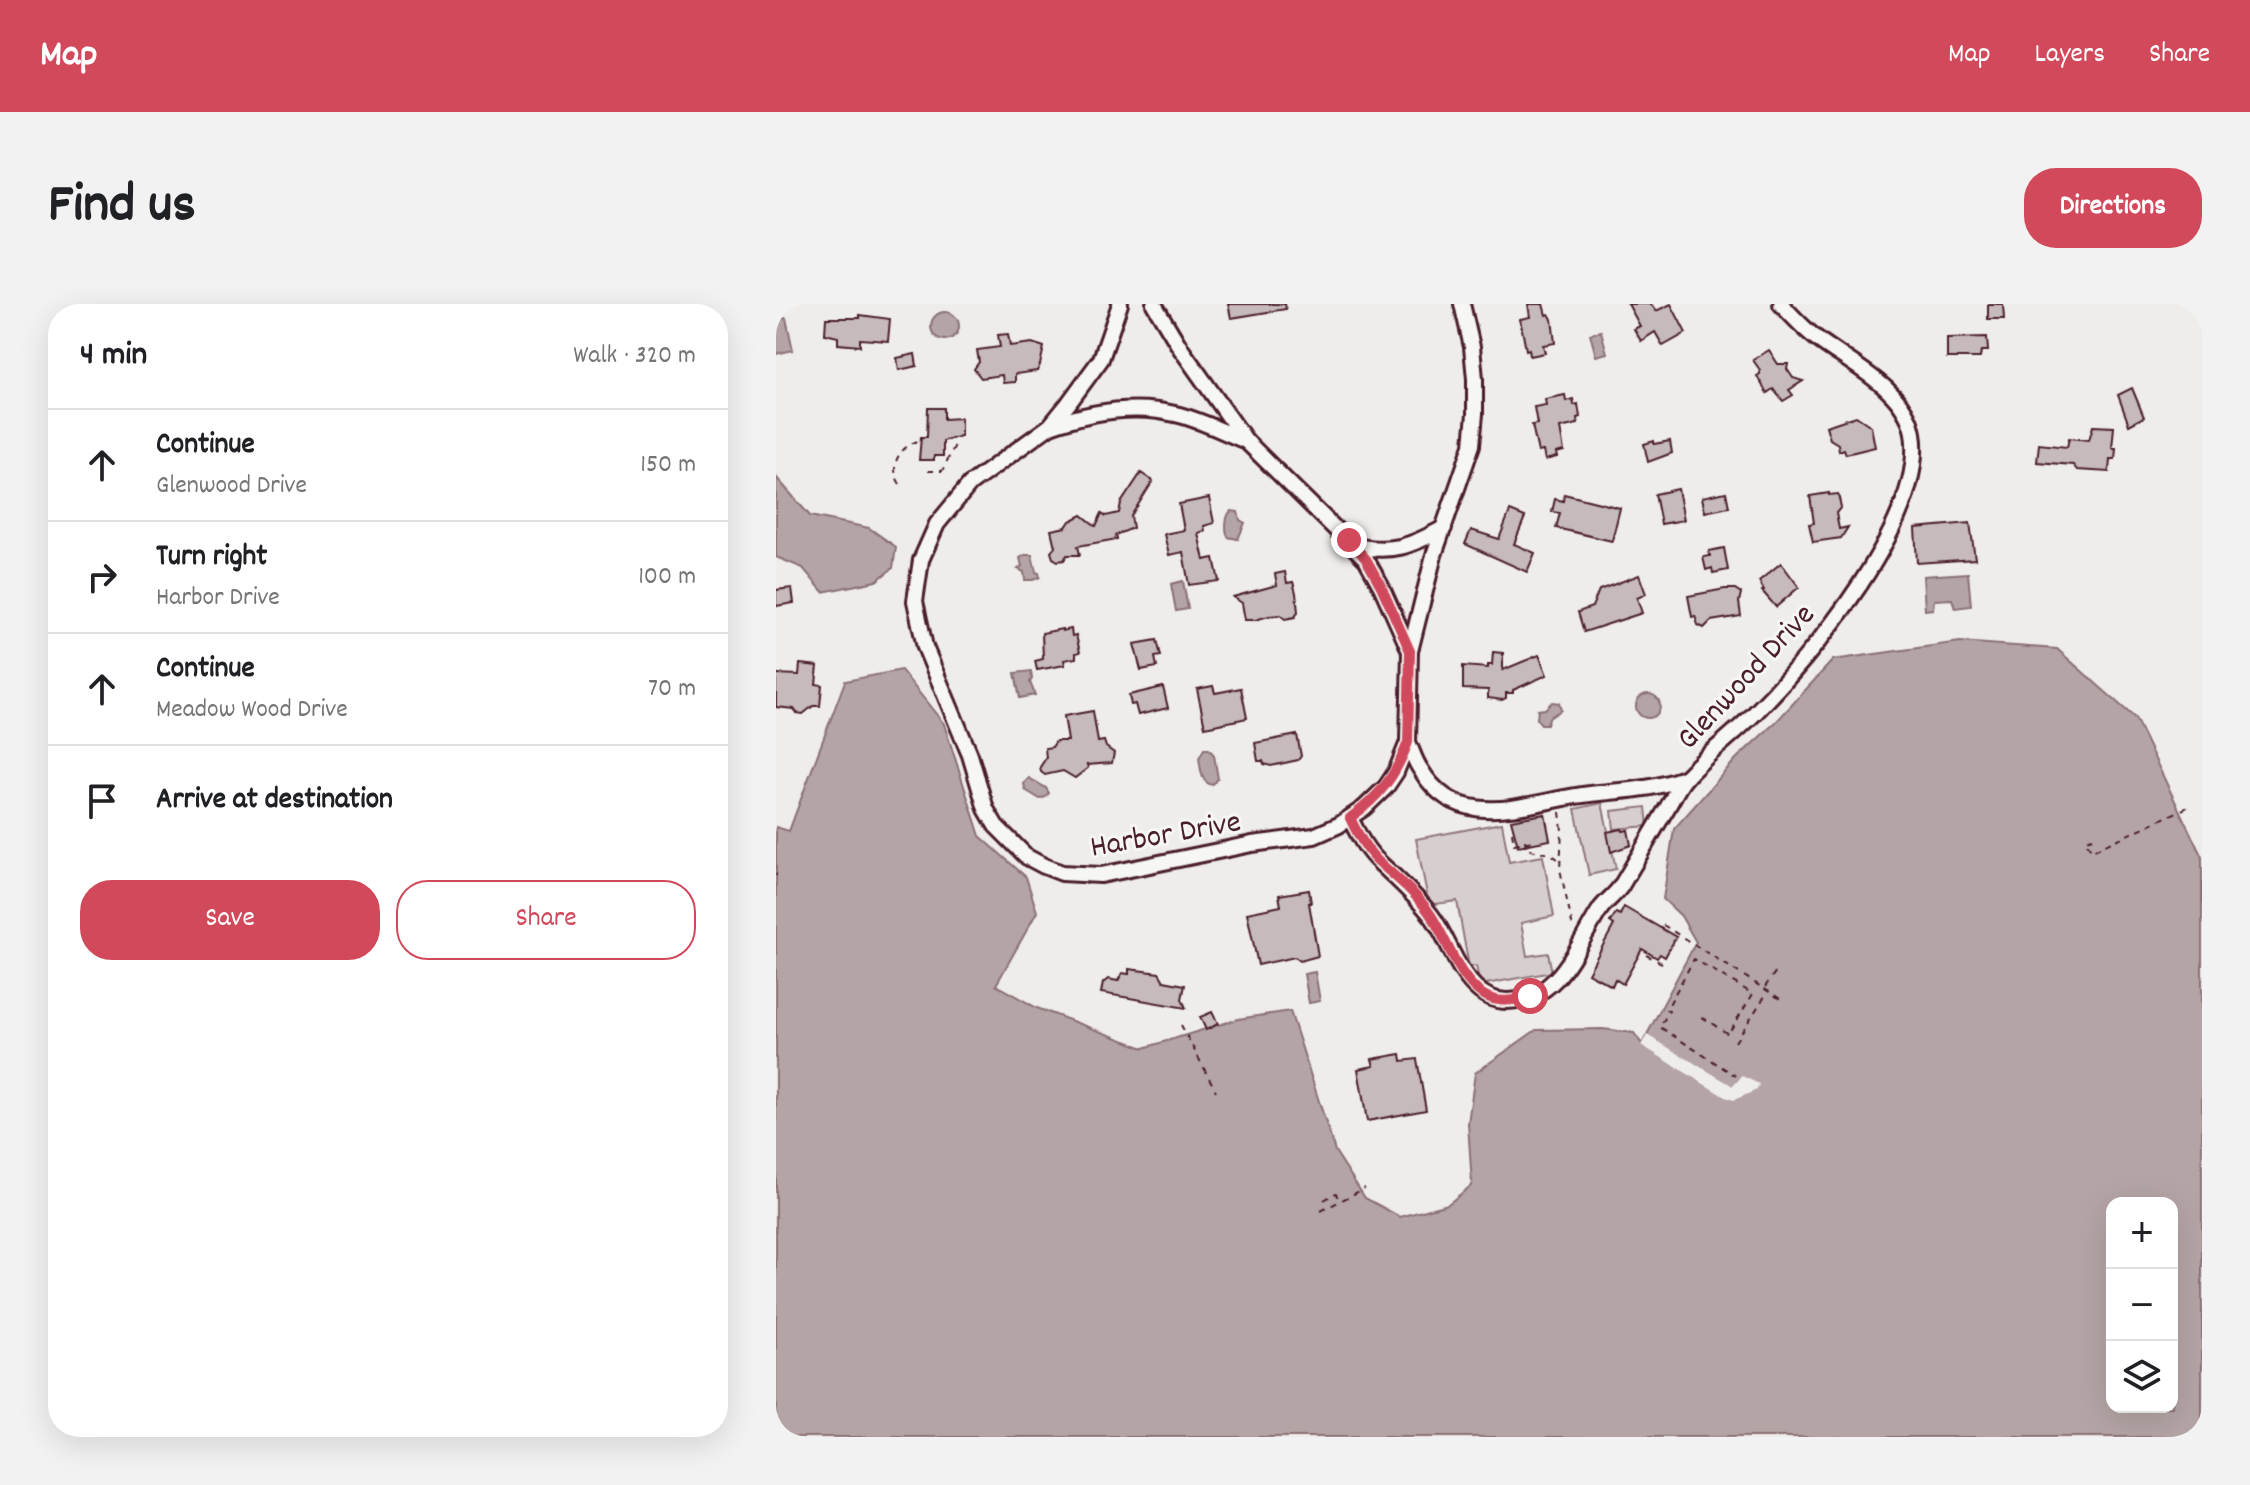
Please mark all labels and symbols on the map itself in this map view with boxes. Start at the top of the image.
route end [1331,522,1367,558]
street label: Glenwood Drive [1668,595,1828,762]
street label: Harbor Drive [1087,801,1245,873]
route start [1512,978,1548,1014]

